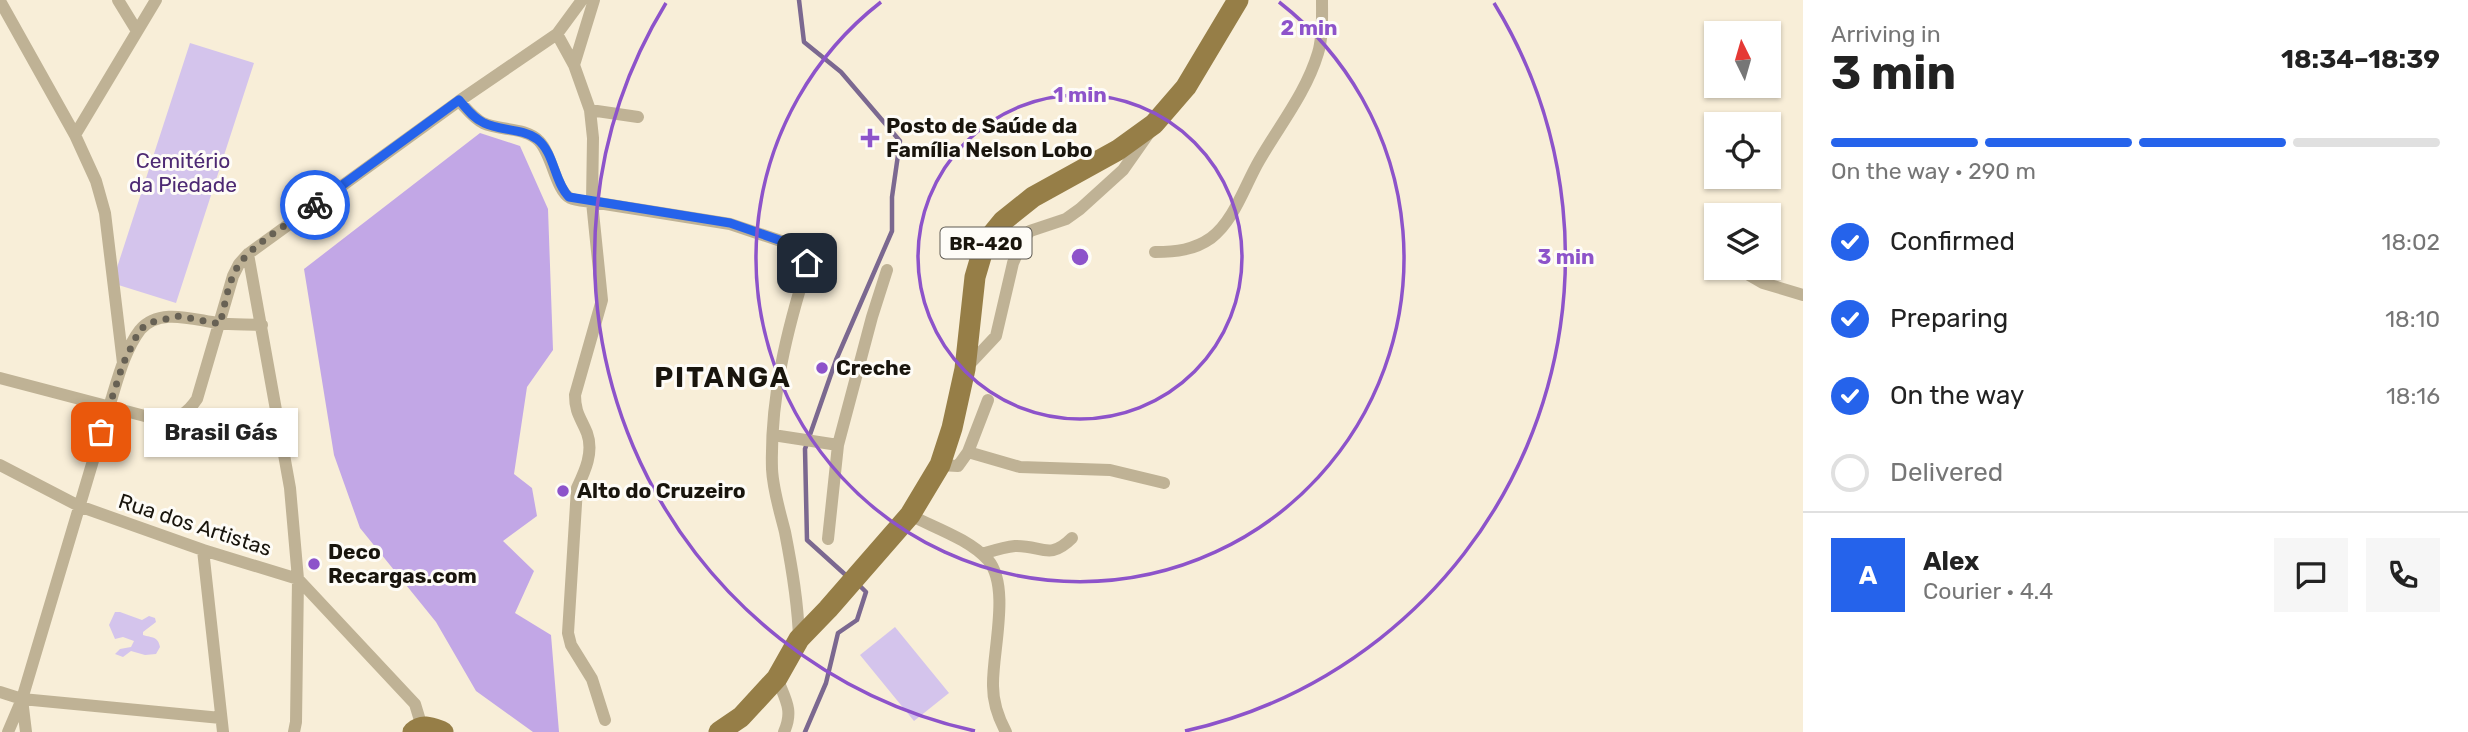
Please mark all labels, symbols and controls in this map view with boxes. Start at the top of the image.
text: 2 min [1281,15,1337,40]
text: Arriving in [1831,20,1941,48]
north arrow [1704,21,1782,98]
map controls [1704,21,1781,280]
text: 18:34–18:39 [2281,44,2440,75]
text: 3 min [1831,46,1956,101]
text: 1 min [1053,82,1107,107]
button: locate [1704,112,1781,189]
place label: Posto de Saúde da Família Nelson Lobo [886,113,1093,162]
marker: Posto de Saúde da Família Nelson Lobo [860,128,880,148]
park label: Cemitério da Piedade [129,148,237,197]
text: On the way · 290 m [1831,157,2036,185]
courier [280,170,350,240]
icon: bike [296,186,334,224]
button: layers [1704,203,1781,280]
icon: check [1831,223,1869,261]
text: Confirmed [1890,226,2015,257]
road number: BR-420 [940,228,1032,258]
text: 18:02 [2382,228,2440,256]
pin [777,233,837,293]
icon: home [788,244,826,282]
text: 3 min [1537,244,1595,269]
centre of rings [1068,245,1092,269]
icon: check [1831,300,1869,338]
text: Preparing [1890,303,2008,334]
text: 18:10 [2385,305,2440,333]
place label: Creche [836,355,911,380]
marker: Creche [814,360,830,376]
district label: PITANGA [654,361,792,394]
icon: check [1831,377,1869,415]
text: On the way [1890,380,2024,411]
text: 18:16 [2386,382,2440,410]
pin [71,402,131,462]
callout: Brasil Gás [143,408,297,457]
icon: bag [82,413,120,451]
text: Brasil Gás [164,418,278,446]
text: Delivered [1890,457,2003,488]
place label: Alto do Cruzeiro [577,478,746,503]
marker: Alto do Cruzeiro [555,483,571,499]
street label: Rua dos Artistas [115,488,275,561]
button: chat [2274,538,2348,612]
button: phone [2366,538,2440,612]
place label: Deco Recargas.com [328,539,477,588]
text: Alex [1923,546,1979,577]
marker: Deco Recargas.com [306,556,322,572]
text: A [1859,560,1877,591]
text: Courier · 4.4 [1923,577,2053,605]

